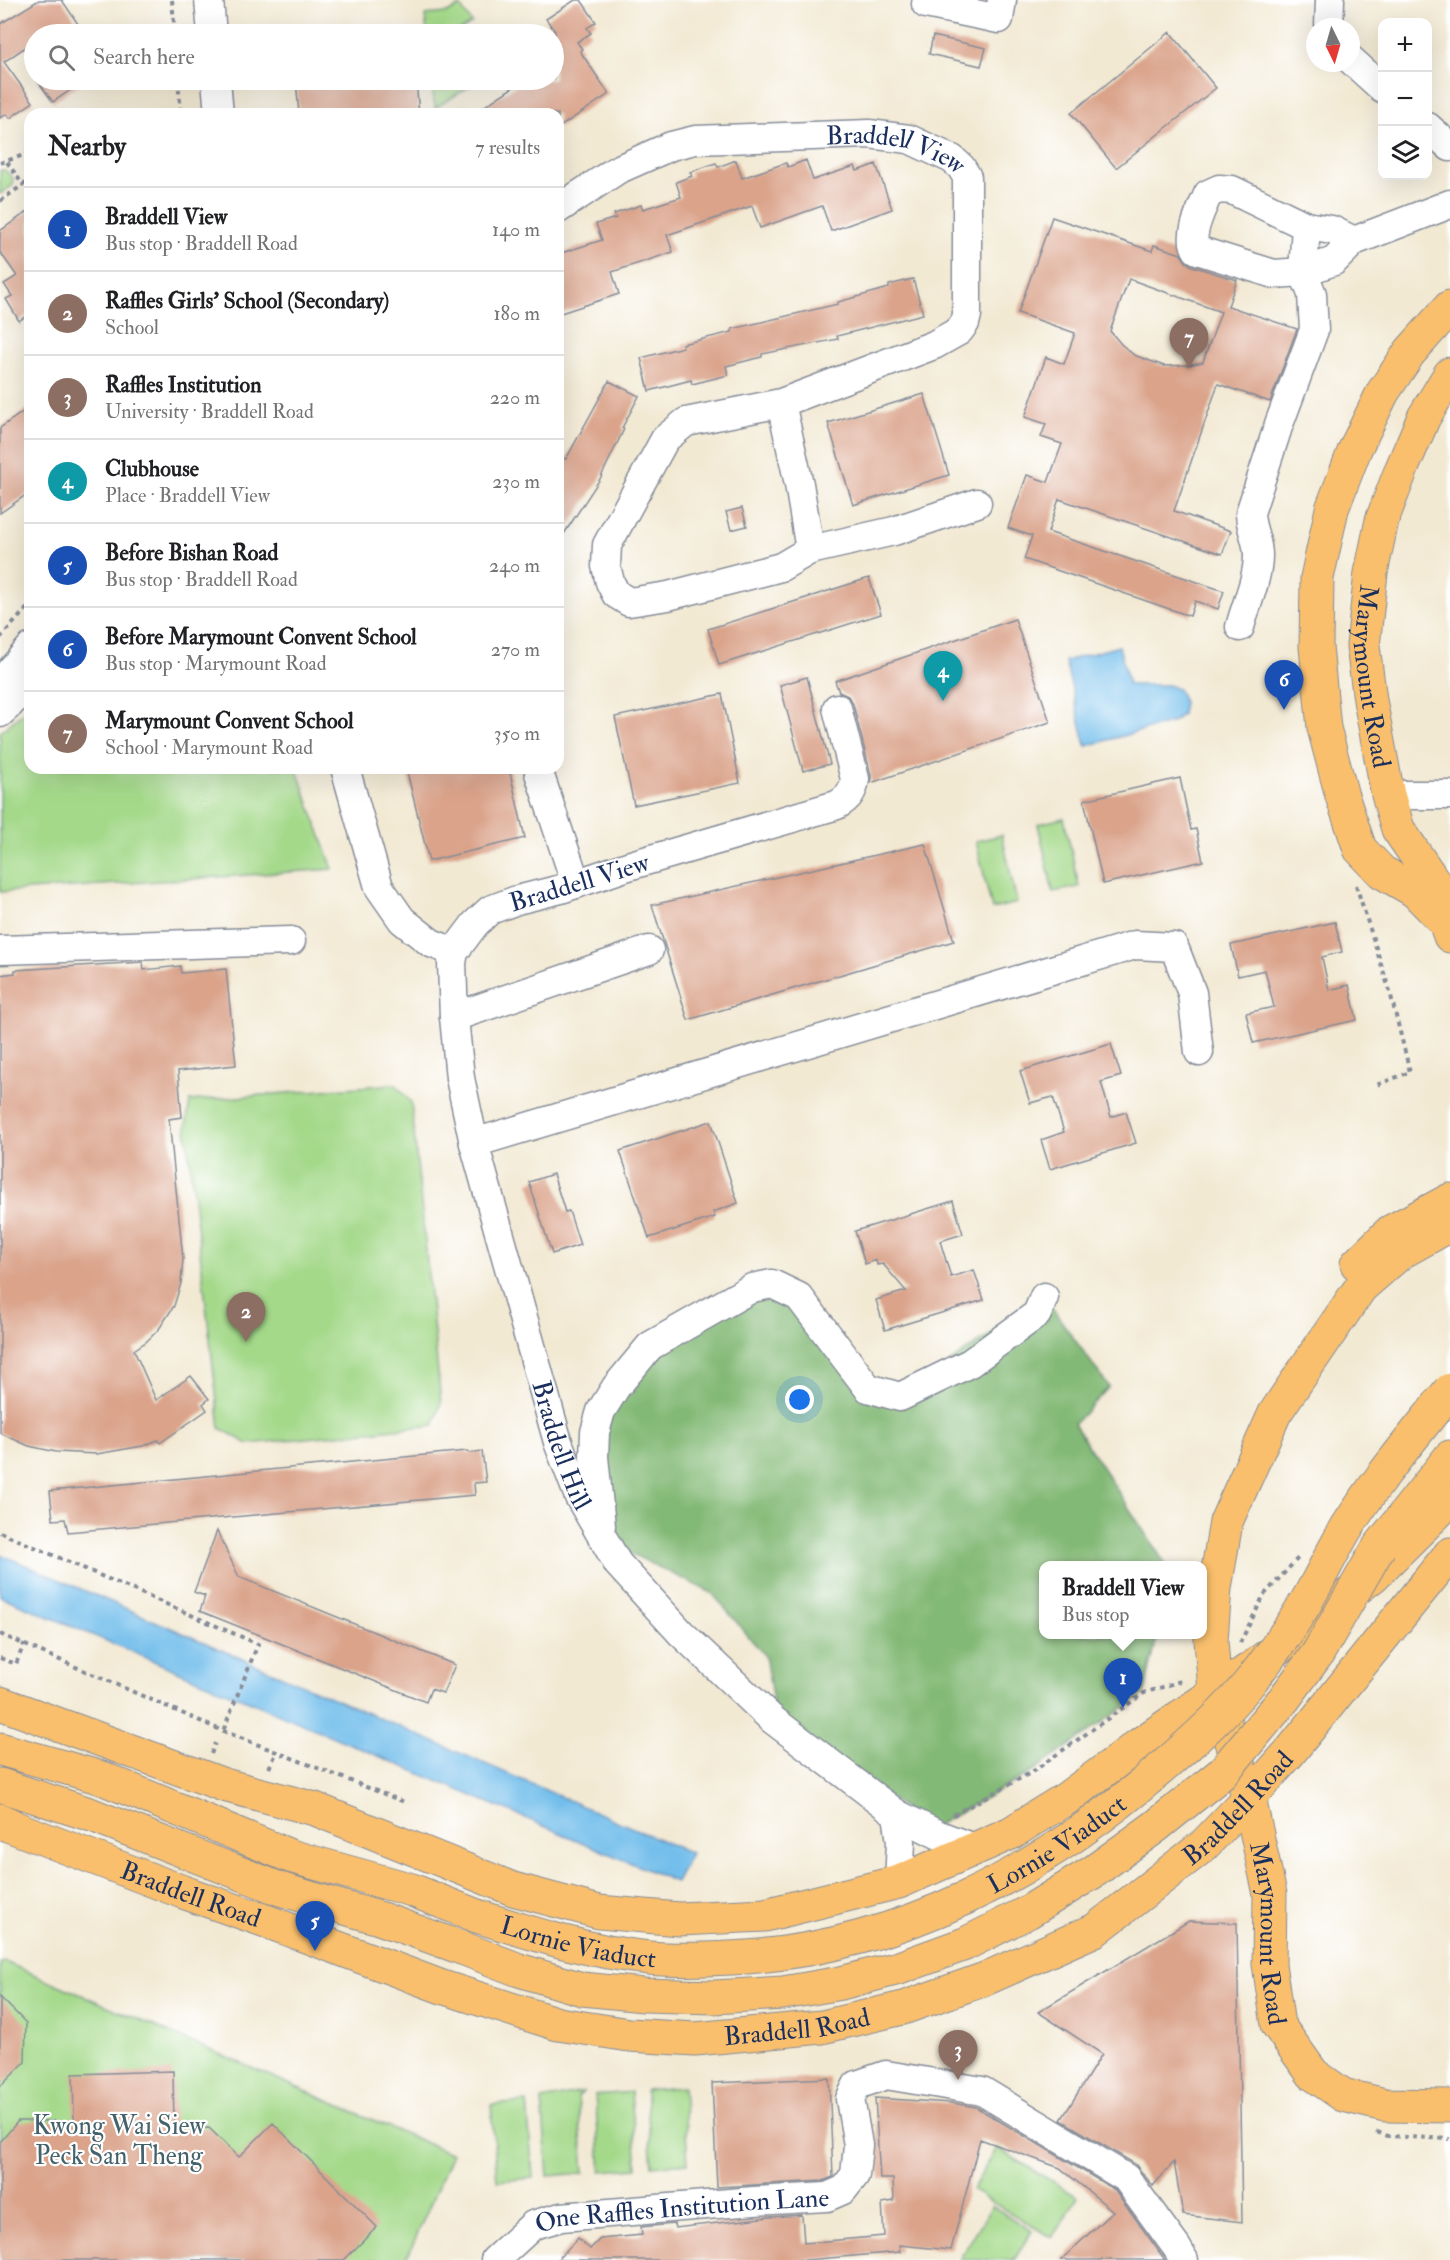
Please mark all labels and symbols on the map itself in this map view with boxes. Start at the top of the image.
north arrow [1306,18,1360,72]
street label: Braddell View [826,118,973,182]
pin: 7 [1170,318,1208,368]
street label: Marymount Road [1346,583,1398,771]
pin: 4 [924,652,962,701]
pin: 6 [1264,660,1304,710]
street label: Braddell View [506,846,654,919]
pin: 2 [226,1292,266,1342]
street label: Braddell Hill [525,1377,598,1516]
your location [785,1385,814,1414]
pin: 1 [1104,1658,1142,1708]
street label: Braddell Road [1176,1744,1301,1873]
street label: Lornie Viaduct [982,1788,1133,1901]
street label: Marymount Road [1242,1839,1293,2027]
street label: Braddell Road [116,1855,265,1935]
pin: 5 [296,1902,334,1951]
street label: Lornie Viaduct [496,1909,657,1976]
street label: Braddell Road [722,2001,873,2053]
pin: 3 [938,2030,978,2080]
park label: Kwong Wai Siew Peck San Theng [33,2110,206,2172]
street label: One Raffles Institution Lane [531,2182,830,2241]

